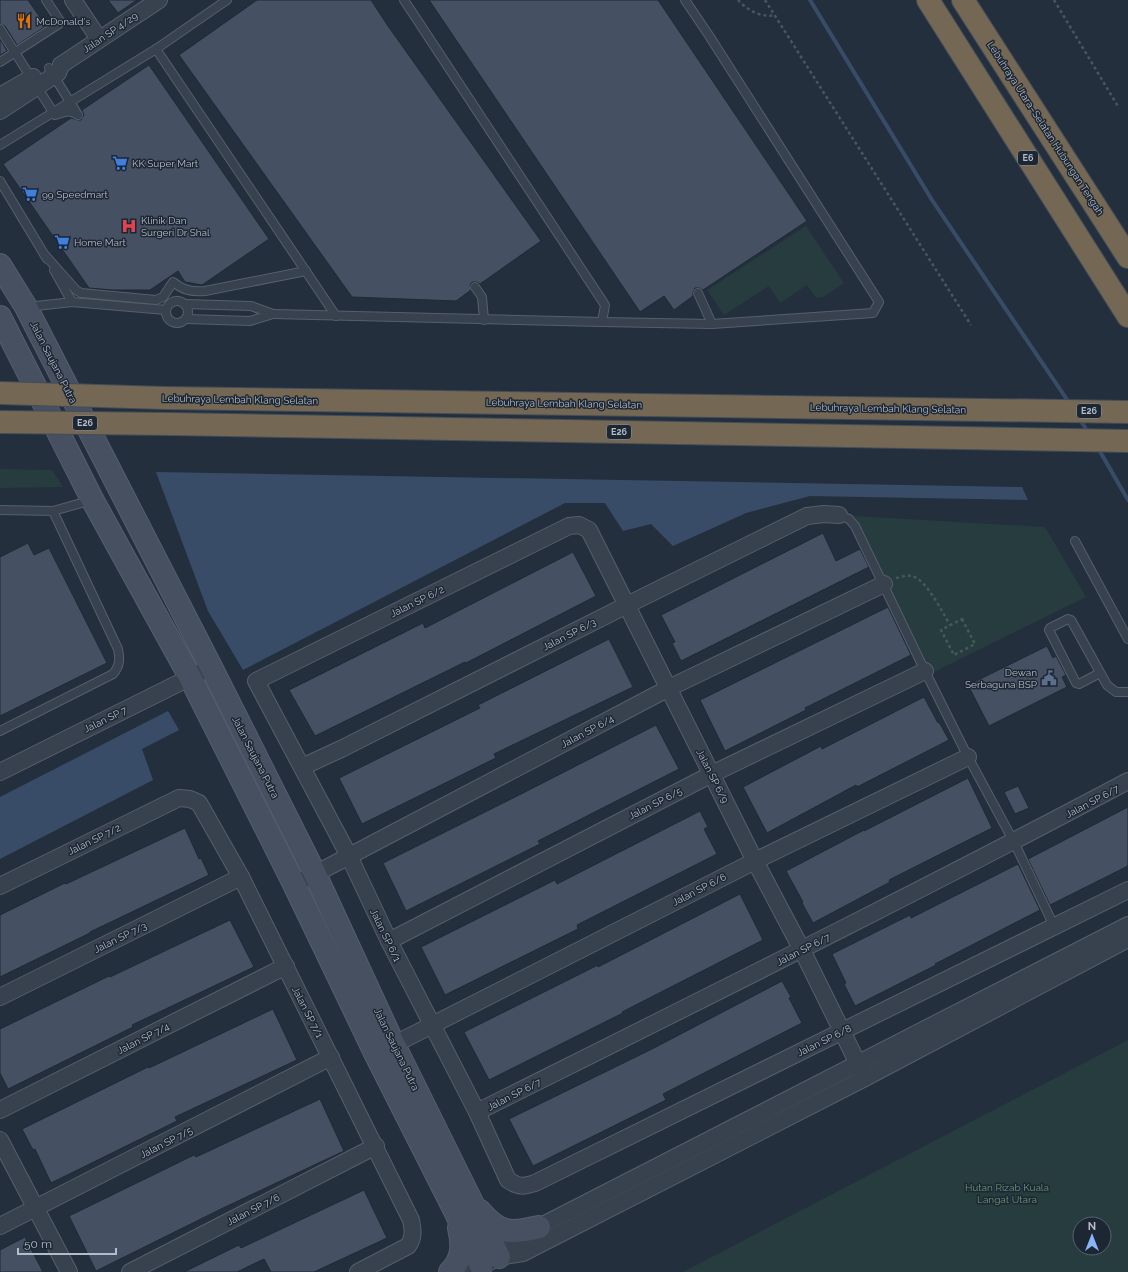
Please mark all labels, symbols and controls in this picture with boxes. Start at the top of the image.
street label: Jalan SP 4/29 [81,10,140,55]
restaurant icon: McDonald's [15,12,33,30]
place label: McDonald's [36,16,90,27]
street label: Lebuhraya Utara–Selatan Hubungan Tengah [985,39,1106,217]
road number: E6 [1018,151,1038,165]
supermarket icon: KK Super Mart [111,154,129,172]
place label: KK Super Mart [132,158,199,169]
supermarket icon: 99 Speedmart [21,185,39,203]
place label: 99 Speedmart [42,189,109,200]
place label: Klinik Dan Surgeri Dr Shal [141,215,210,238]
hospital icon: Klinik Dan Surgeri Dr Shal [120,217,138,235]
supermarket icon: Home Mart [53,233,71,251]
place label: Home Mart [74,237,127,248]
street label: Jalan Saujana Putra [28,320,79,405]
street label: Lebuhraya Lembah Klang Selatan [162,393,318,406]
street label: Lebuhraya Lembah Klang Selatan [486,397,642,410]
street label: Lebuhraya Lembah Klang Selatan [810,402,966,415]
road number: E26 [1077,404,1101,418]
road number: E26 [73,416,97,430]
road number: E26 [607,425,631,439]
street label: Jalan SP 6/2 [389,584,446,619]
street label: Jalan SP 6/3 [541,616,598,653]
place label: Dewan Serbaguna BSP [965,667,1037,690]
public building icon: Dewan Serbaguna BSP [1040,669,1058,687]
street label: Jalan SP 7 [82,704,129,735]
street label: Jalan SP 6/4 [559,713,616,750]
street label: Jalan Saujana Putra [230,715,281,800]
street label: Jalan SP 6/9 [694,747,731,805]
street label: Jalan SP 6/7 [1064,782,1121,820]
street label: Jalan SP 6/5 [627,785,684,822]
street label: Jalan SP 7/2 [66,822,122,857]
street label: Jalan SP 6/6 [670,871,728,908]
street label: Jalan SP 6/1 [368,907,403,964]
street label: Jalan SP 7/3 [92,920,148,955]
street label: Jalan SP 6/7 [775,931,832,968]
street label: Jalan SP 7/1 [290,985,326,1040]
street label: Jalan Saujana Putra [372,1006,421,1092]
street label: Jalan SP 7/4 [115,1020,171,1056]
street label: Jalan SP 6/8 [795,1022,853,1058]
street label: Jalan SP 6/7 [486,1076,543,1113]
street label: Jalan SP 7/5 [138,1124,195,1160]
park label: Hutan Rizab Kuala Langat Utara [965,1182,1049,1205]
street label: Jalan SP 7/6 [225,1191,282,1228]
north arrow [1072,1216,1112,1256]
text: N [1088,1220,1096,1233]
scale bar [18,1230,116,1256]
text: 50 m [24,1237,52,1251]

